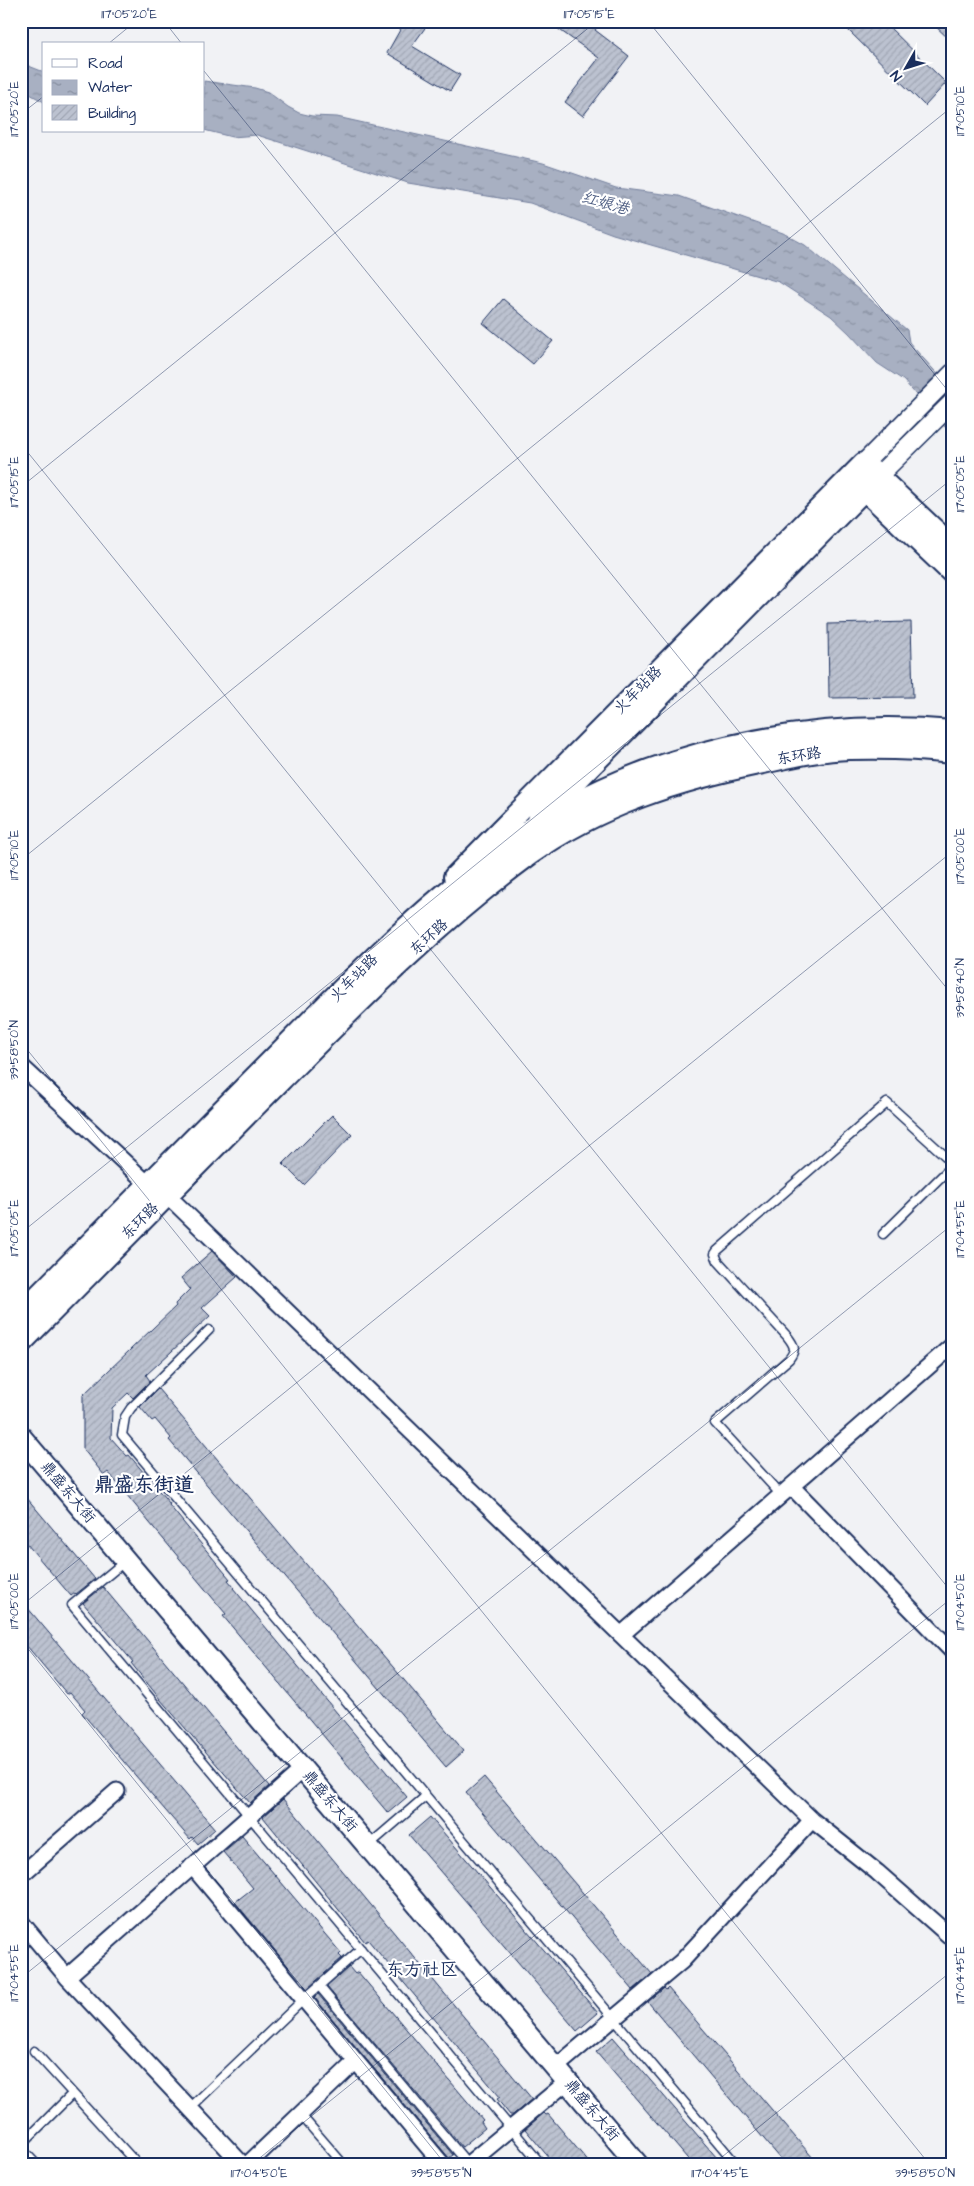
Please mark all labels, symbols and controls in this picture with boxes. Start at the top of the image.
text: 117°05'20"E [101,6,157,23]
text: 117°05'15"E [563,6,615,23]
legend [42,42,205,132]
north arrow [882,42,932,92]
text: Road [88,53,123,74]
text: N [886,66,907,85]
text: Water [88,77,132,98]
text: 117°05'20"E [6,81,23,137]
text: 117°05'10"E [952,86,969,136]
text: Building [88,103,136,125]
water label: 红娘港 [579,186,633,220]
text: 117°05'05"E [952,455,969,513]
text: 117°05'15"E [6,456,23,508]
street label: 火车站路 [609,661,667,719]
street label: 东环路 [775,742,823,770]
text: 117°05'00"E [952,828,969,884]
text: 117°05'10"E [6,830,23,880]
street label: 东环路 [405,914,453,960]
street label: 火车站路 [325,949,383,1007]
text: 39°58'40"N [952,958,969,1018]
text: 39°58'50"N [6,1019,23,1080]
street label: 东环路 [117,1198,163,1244]
text: 117°05'05"E [6,1199,23,1257]
text: 117°04'55"E [952,1200,969,1258]
street label: 鼎盛东大街 [36,1457,100,1527]
district label: 鼎盛东街道 [94,1471,194,1499]
text: 117°05'00"E [6,1573,23,1629]
text: 117°04'50"E [952,1574,969,1630]
street label: 鼎盛东大街 [298,1766,362,1836]
text: 117°04'55"E [6,1944,23,2002]
text: 117°04'45"E [952,1946,969,2004]
district label: 东方社区 [386,1957,458,1982]
street label: 鼎盛东大街 [560,2075,624,2145]
text: 117°04'50"E [231,2165,287,2182]
text: 39°58'55"N [410,2165,472,2182]
text: 117°04'45"E [691,2165,749,2182]
text: 39°58'50"N [895,2165,956,2182]

